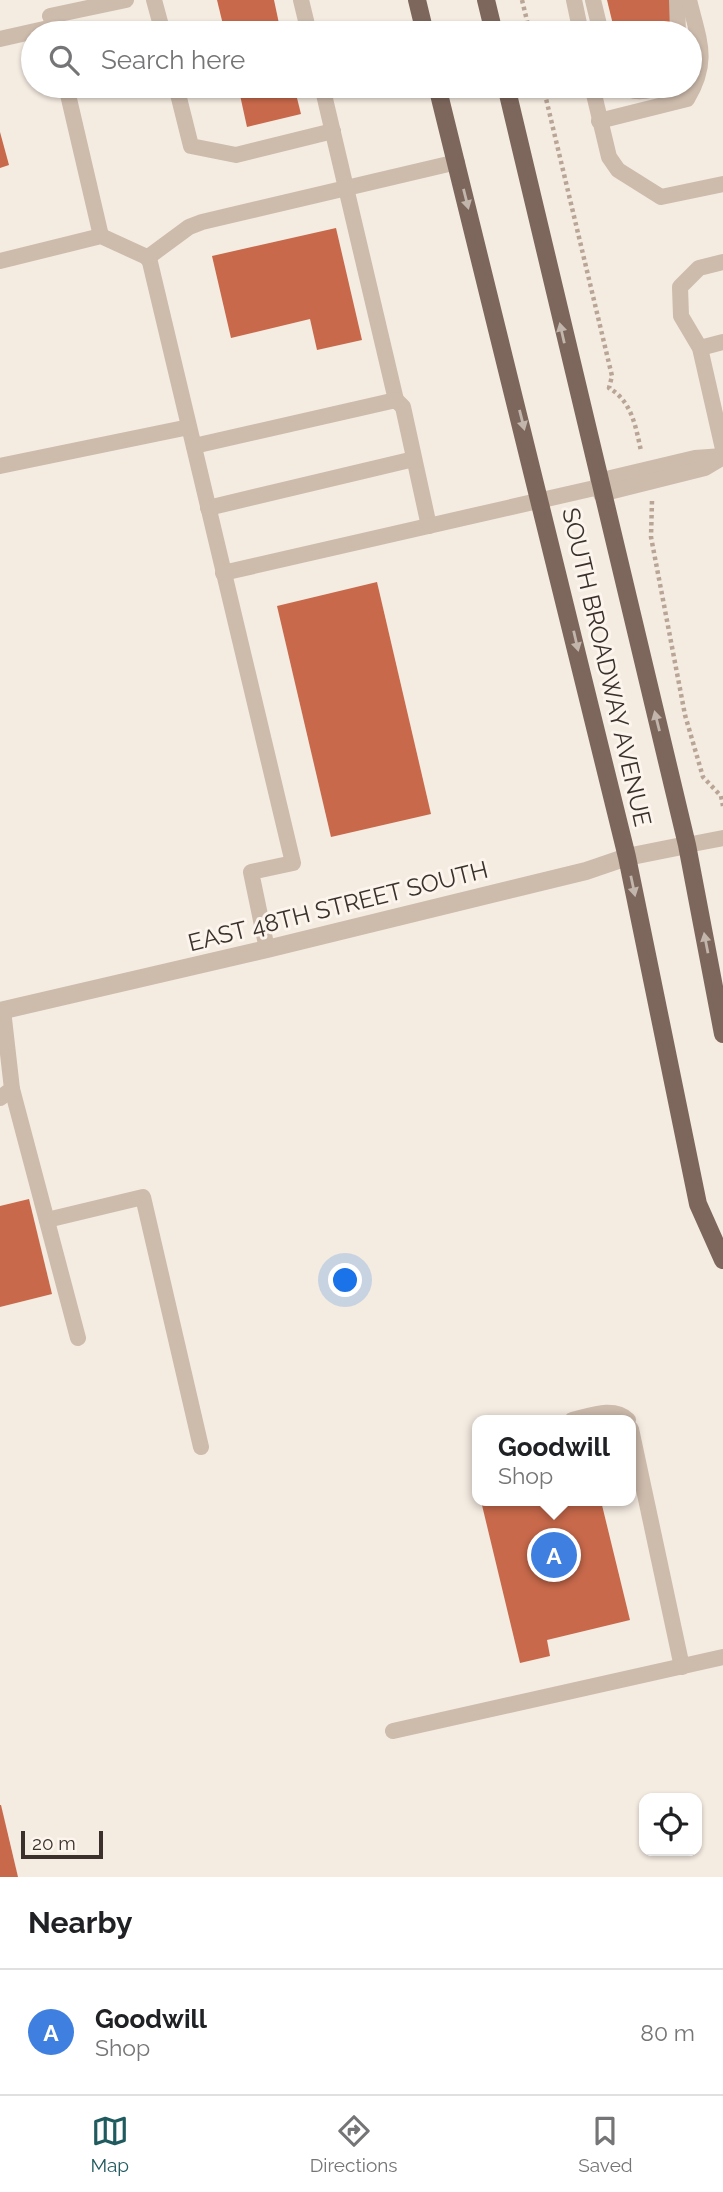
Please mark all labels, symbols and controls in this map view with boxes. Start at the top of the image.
search box [21,21,702,98]
icon: search [45,41,83,79]
text: Search here [101,45,245,75]
one-way arrow [461,189,472,211]
one-way arrow [557,322,568,344]
one-way arrow [517,409,528,431]
street label: SOUTH BROADWAY AVENUE [556,505,658,829]
one-way arrow [570,630,581,652]
one-way arrow [651,709,662,731]
street label: EAST 48TH STREET SOUTH [185,855,491,957]
one-way arrow [628,875,639,897]
one-way arrow [700,932,711,954]
your location [328,1263,362,1297]
popup [472,1415,636,1506]
text: Goodwill [498,1432,610,1462]
text: Shop [498,1462,553,1489]
pin: A [531,1529,577,1581]
map controls [639,1793,702,1856]
button: locate [639,1793,702,1856]
scale bar [21,1828,103,1860]
text: 20 m [32,1832,76,1854]
text: Nearby [28,1905,132,1940]
text: Goodwill [95,2004,207,2034]
text: A [43,2019,59,2046]
text: 80 m [640,2019,695,2046]
text: Shop [95,2034,150,2061]
tab: Map [90,2112,129,2176]
tab: Directions [310,2112,398,2176]
tab: Saved [578,2112,633,2176]

